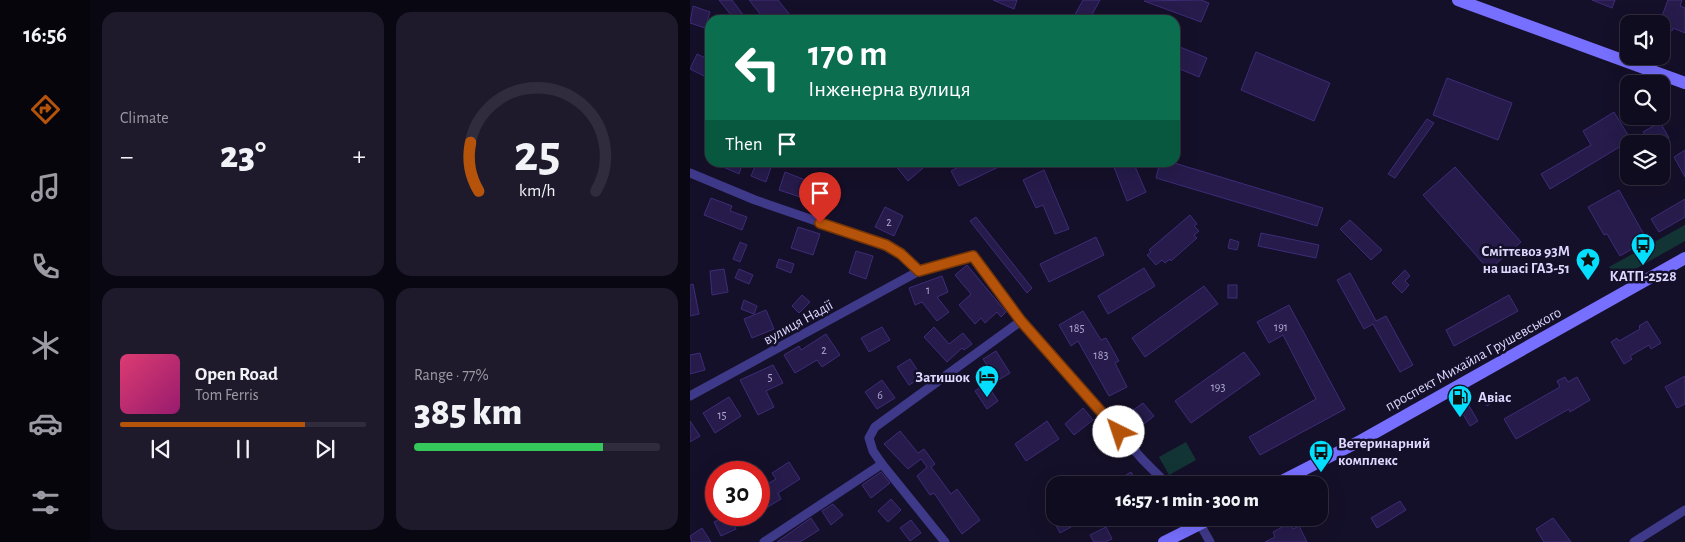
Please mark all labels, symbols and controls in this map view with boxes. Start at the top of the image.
map controls [1620,15,1670,185]
button: sound [1620,15,1670,65]
text: 16:56 [23,24,67,46]
icon: left [725,35,790,100]
text: 170 m [808,37,888,72]
button: search [1620,75,1670,125]
text: Інженерна вулиця [808,78,971,100]
icon: directions [28,92,63,127]
text: Climate [120,110,169,126]
text: 25 [514,128,560,180]
icon: arrive [773,130,801,158]
text: Then [725,135,763,154]
button: layers [1620,135,1670,185]
text: 23° [220,137,266,175]
text: − [120,143,133,171]
text: + [353,143,366,171]
icon: music [28,170,63,205]
pin [799,172,841,223]
icon: arrive [806,179,834,207]
text: km/h [519,182,555,200]
house number: 2 [886,216,892,228]
bus stop icon: КАТП-2528 [1630,232,1656,266]
place label: Сміттєвоз 93М на шасі ГАЗ-51 [1481,244,1570,276]
place icon: Сміттєвоз 93М на шасі ГАЗ-51 [1575,247,1601,281]
icon: phone [28,249,63,284]
place label: КАТП-2528 [1609,269,1677,284]
house number: 1 [926,284,930,296]
street label: вулиця Надії [761,297,836,348]
street label: проспект Михайла Грушевського [1383,305,1564,414]
house number: 191 [1274,321,1288,333]
house number: 185 [1070,322,1084,334]
icon: climate [28,328,63,363]
house number: 2 [821,344,827,356]
house number: 183 [1094,349,1108,361]
hotel icon: Затишок [974,364,1000,398]
text: Open Road [195,365,278,384]
text: Range · 77% [414,367,489,383]
place label: Затишок [915,370,971,385]
house number: 5 [767,371,773,383]
house number: 193 [1211,381,1225,393]
fuel station icon: Авіас [1447,384,1473,418]
text: Tom Ferris [195,387,259,403]
house number: 6 [877,389,883,401]
place label: Авіас [1478,390,1511,405]
text: 385 km [414,394,522,432]
position arrow [1092,405,1144,457]
icon: car [28,406,63,441]
house number: 15 [717,409,727,421]
icon: previous [147,435,175,463]
icon: pause [229,435,257,463]
icon: next [311,435,339,463]
place label: Ветеринарний комплекс [1338,436,1430,468]
bus stop icon: Ветеринарний комплекс [1308,439,1334,473]
speed limit sign: 30 [705,461,770,526]
icon: filters [28,485,63,520]
text: 16:57 · 1 min · 300 m [1115,491,1259,510]

